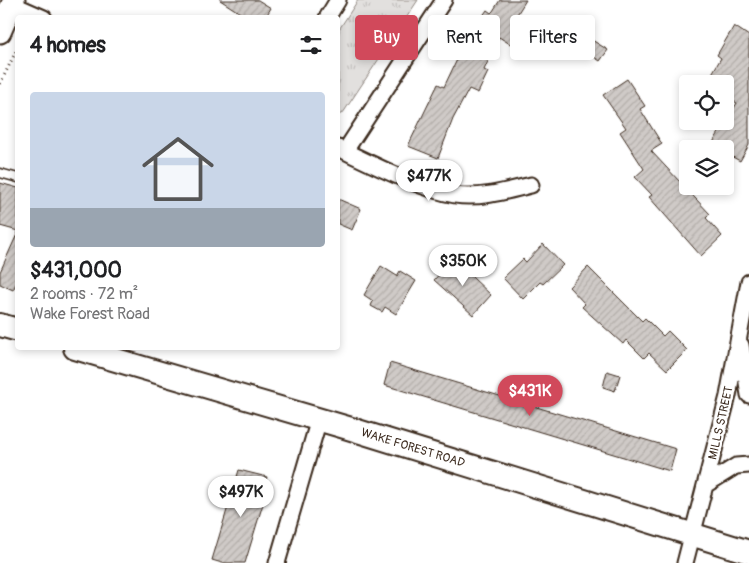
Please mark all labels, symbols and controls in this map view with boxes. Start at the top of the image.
chip: Buy [355,15,418,60]
chip: Rent [428,15,500,60]
chip: Filters [510,15,595,60]
icon: filters [297,31,325,59]
text: 4 homes [30,32,106,59]
map controls [679,75,734,195]
button: locate [679,75,734,130]
icon: home [133,124,223,214]
button: layers [679,140,734,195]
pin: $477K [394,160,464,202]
text: $477K [407,166,451,186]
pin: $350K [428,244,498,287]
text: $350K [440,251,486,271]
text: $431,000 [30,257,122,284]
text: 2 rooms · 72 m² [30,284,138,304]
text: Wake Forest Road [30,304,150,324]
pin: $431K [495,374,565,417]
text: $431K [509,381,551,401]
street label: MILLS STREET [705,384,737,461]
street label: WAKE FOREST ROAD [359,425,467,471]
pin: $497K [206,476,276,518]
text: $497K [219,482,263,502]

